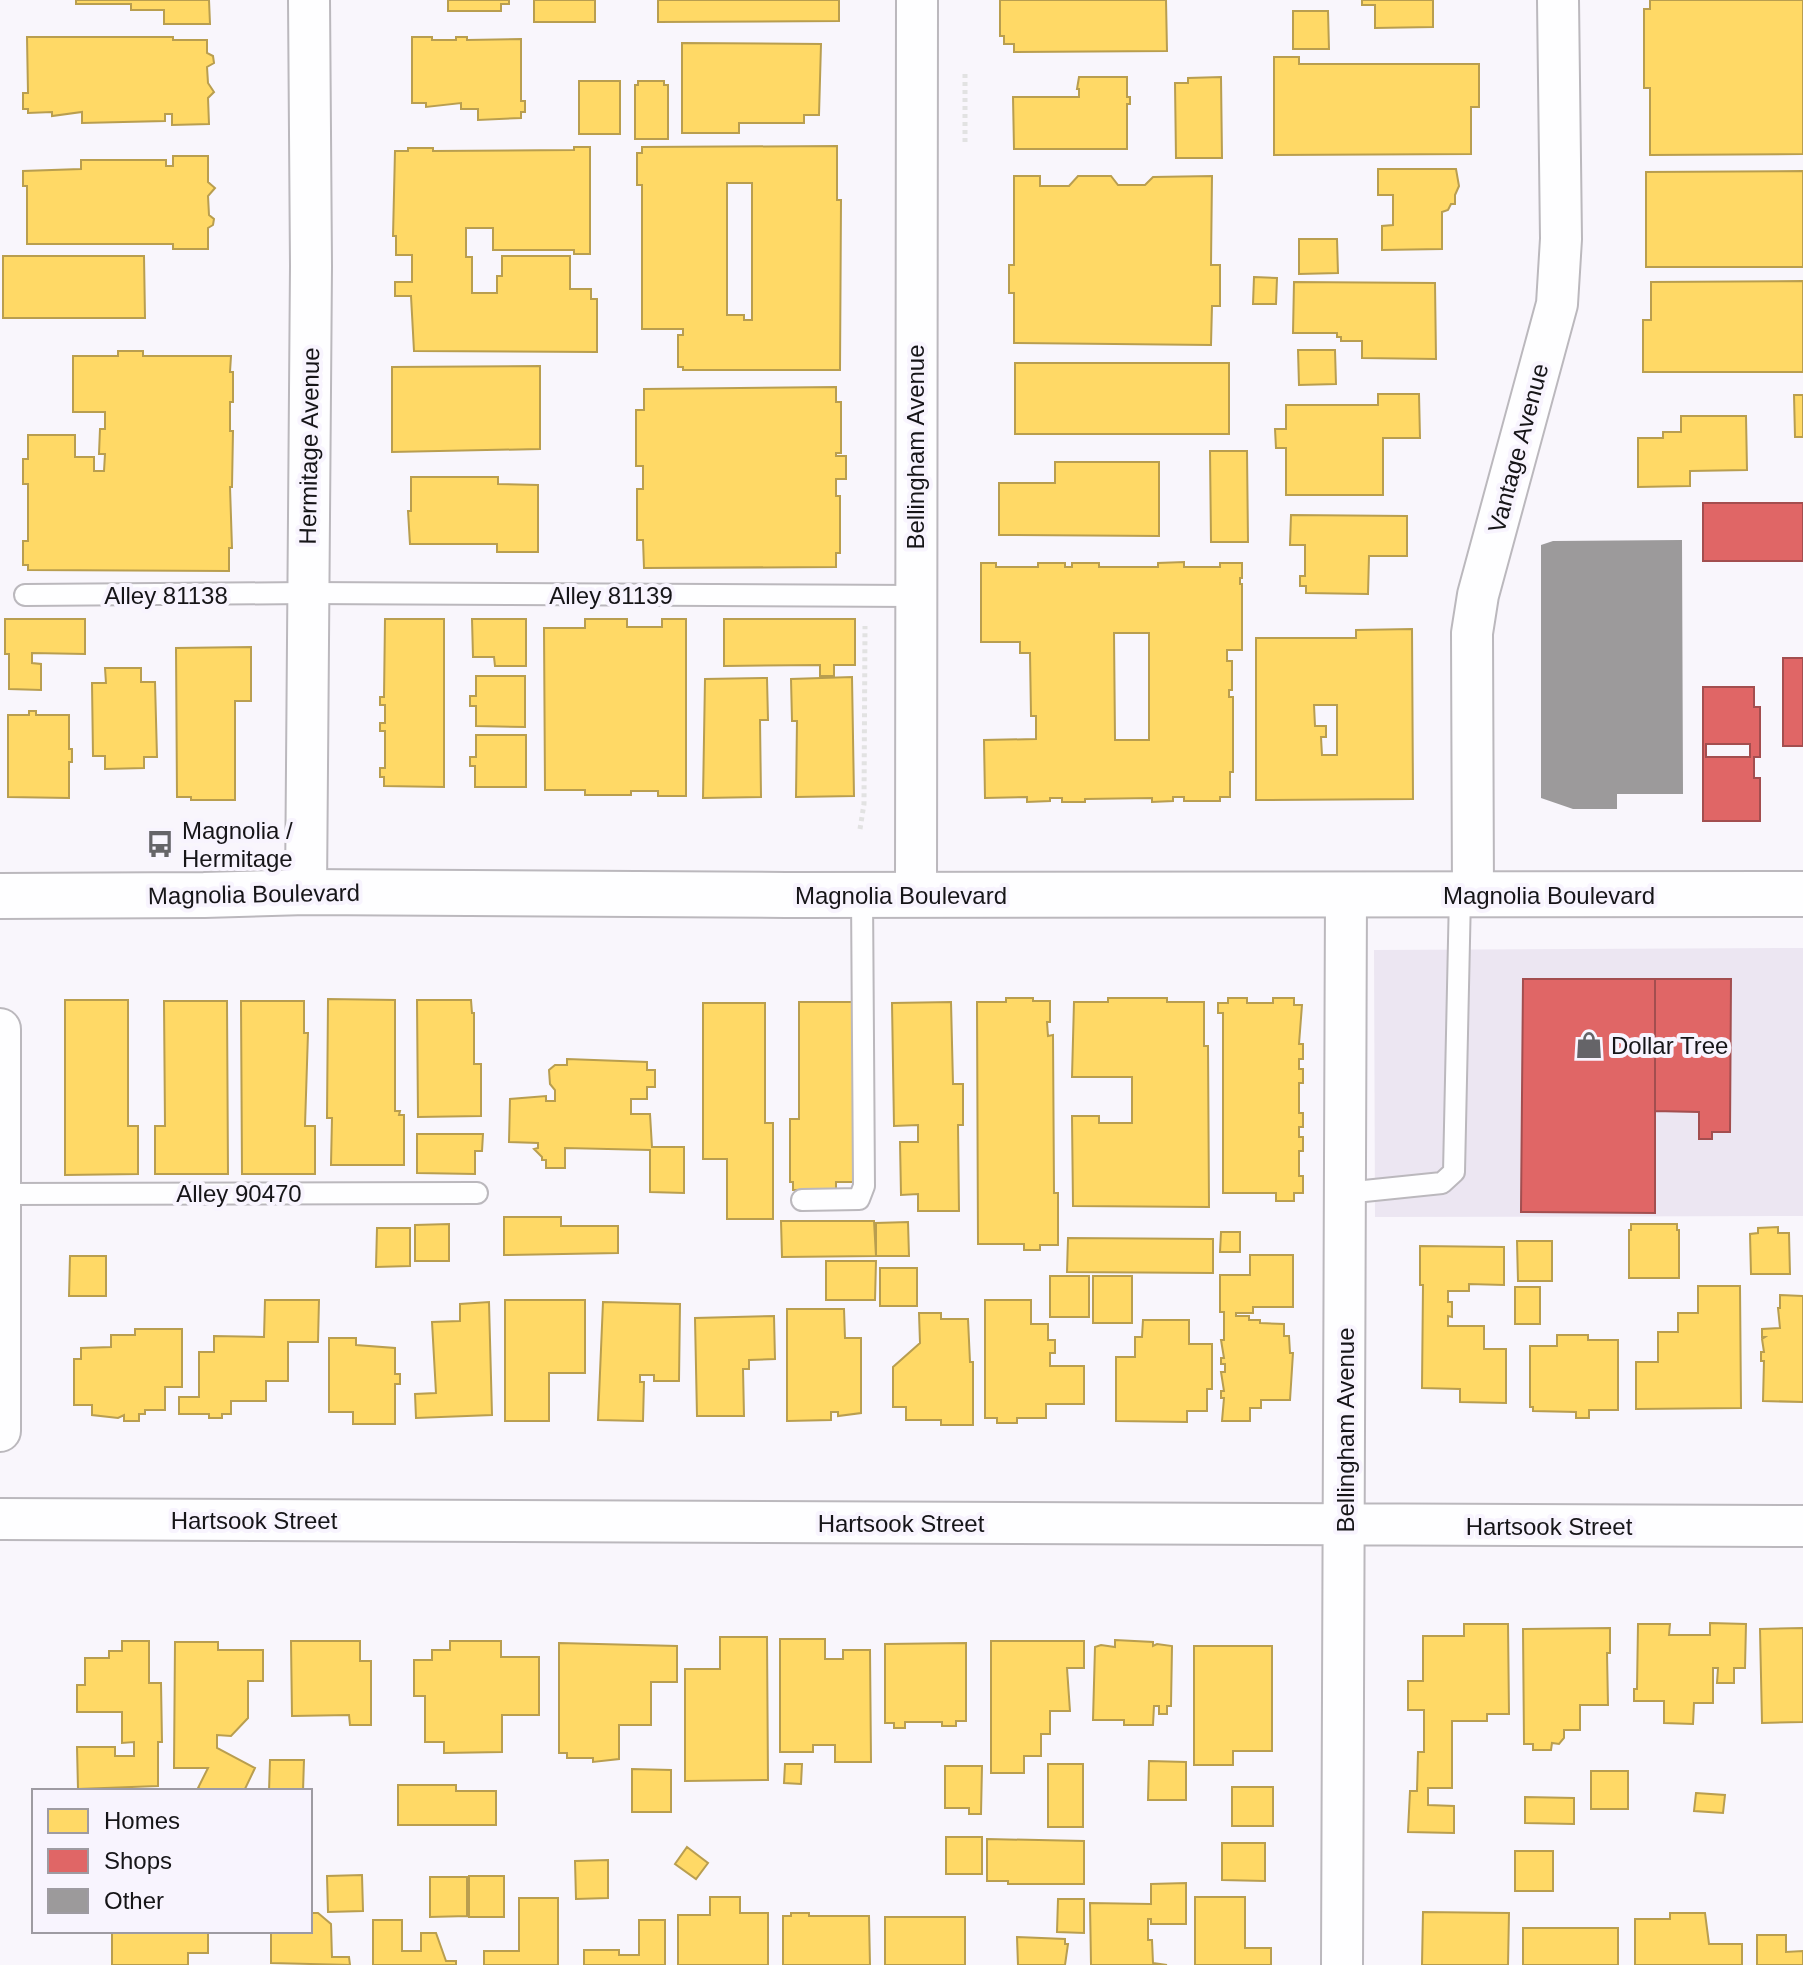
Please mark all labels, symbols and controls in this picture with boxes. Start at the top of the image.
street label: Bellingham Avenue [902,344,929,550]
street label: Hermitage Avenue [294,347,324,545]
street label: Vantage Avenue [1482,360,1554,536]
street label: Alley 81138 [104,582,228,609]
street label: Alley 81139 [549,582,673,609]
place label: Magnolia / Hermitage [182,817,293,872]
bus stop icon: Magnolia / Hermitage [145,829,175,859]
street label: Magnolia Boulevard [148,879,360,909]
street label: Magnolia Boulevard [795,882,1007,909]
street label: Magnolia Boulevard [1443,882,1655,909]
shop icon: Dollar Tree [1574,1030,1604,1060]
place label: Dollar Tree [1611,1032,1728,1059]
street label: Alley 90470 [176,1180,302,1207]
street label: Bellingham Avenue [1332,1327,1359,1533]
street label: Hartsook Street [171,1507,338,1534]
street label: Hartsook Street [818,1510,985,1537]
street label: Hartsook Street [1466,1513,1633,1540]
legend [32,1789,312,1933]
text: Homes [104,1807,180,1834]
text: Shops [104,1847,172,1874]
text: Other [104,1887,164,1914]

